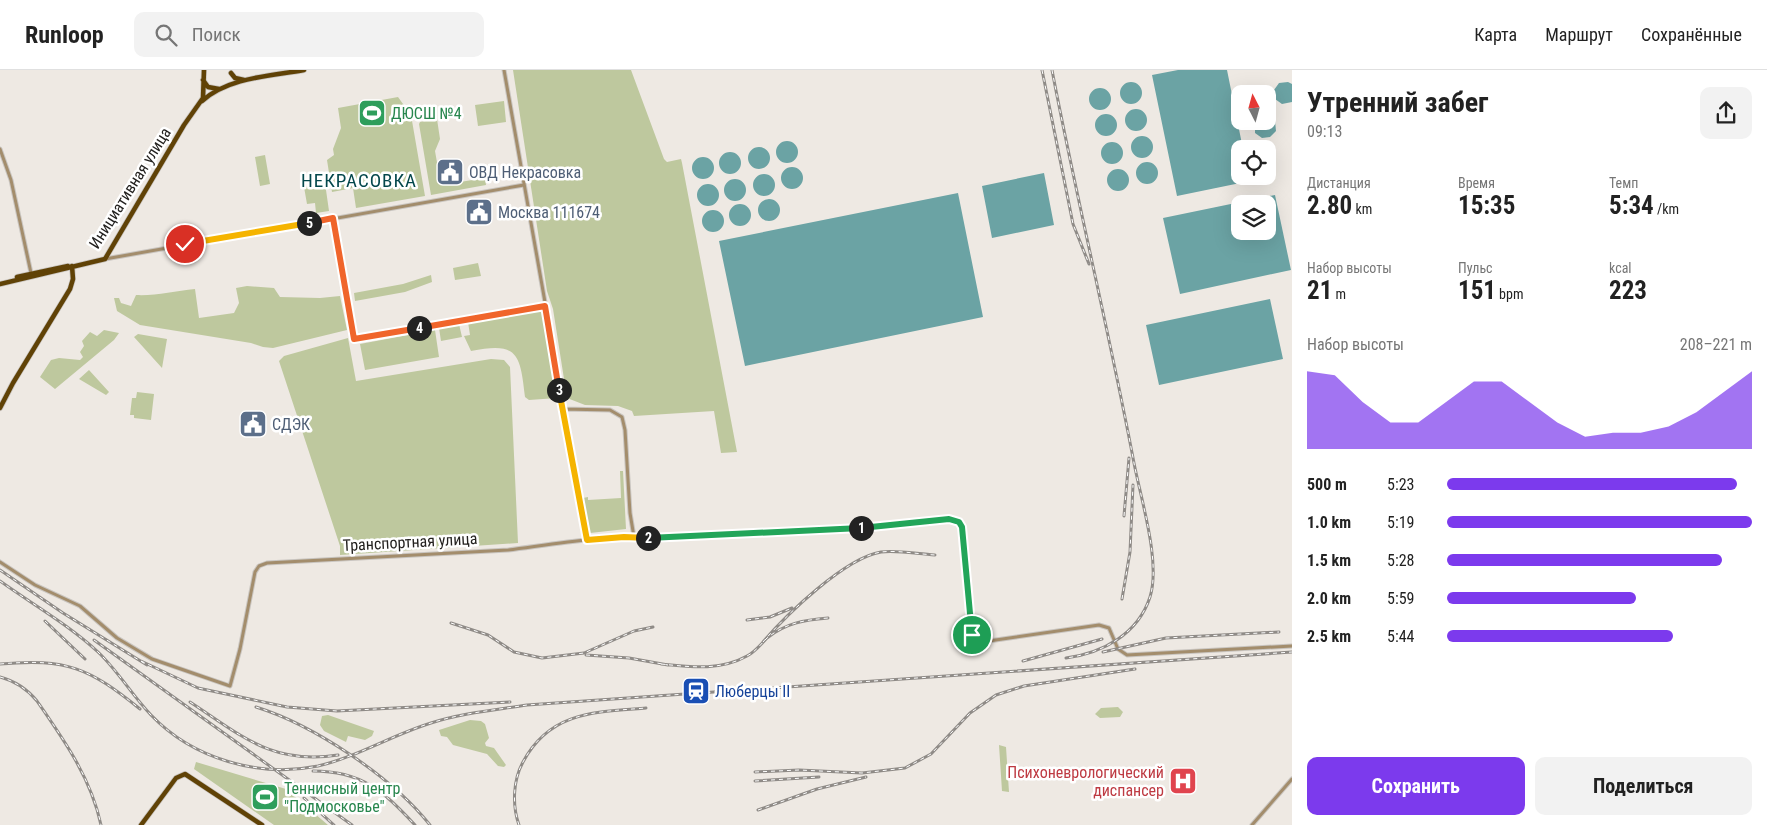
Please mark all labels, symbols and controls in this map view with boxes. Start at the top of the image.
search box [134,12,484,57]
text: Runloop [25,21,104,49]
icon: search [152,21,180,49]
text: Поиск [192,23,241,46]
text: Карта [1474,24,1517,45]
text: Маршрут [1545,24,1613,45]
text: Сохранённые [1641,24,1742,45]
north arrow [1231,85,1276,130]
map controls [1231,85,1276,240]
text: Утренний забег [1307,86,1488,119]
button: share [1700,87,1752,139]
sports icon: ДЮСШ №4 [357,98,387,128]
place label: ДЮСШ №4 [391,104,462,123]
text: 09:13 [1307,122,1342,141]
street label: Инициативная улица [85,124,175,252]
button: locate [1231,140,1276,185]
public building icon: ОВД Некрасовка [435,157,465,187]
place label: ОВД Некрасовка [469,163,581,182]
district label: НЕКРАСОВКА [301,169,417,192]
text: Дистанция [1307,175,1371,191]
text: Время [1458,175,1495,191]
text: Темп [1609,175,1638,191]
text: 2.80 [1307,191,1352,220]
text: 15:35 [1458,191,1515,220]
text: 5:34 [1609,191,1654,220]
button: layers [1231,195,1276,240]
public building icon: Москва 111674 [464,197,494,227]
text: km [1352,201,1372,217]
text: /km [1654,201,1679,217]
place label: Москва 111674 [498,203,600,222]
pin: 5 [296,210,322,236]
text: 5 [306,215,313,231]
pin [164,223,206,265]
icon: check [171,230,199,258]
text: Набор высоты [1307,260,1392,276]
text: Пульс [1458,260,1493,276]
text: kcal [1609,260,1632,276]
text: 21 [1307,276,1332,305]
text: 151 [1458,276,1496,305]
text: 223 [1609,276,1647,305]
text: m [1332,286,1346,302]
text: bpm [1496,286,1523,302]
pin: 4 [406,316,432,340]
text: 4 [416,320,423,336]
text: Набор высоты [1307,335,1404,354]
text: 208–221 m [1680,335,1752,354]
pin: 3 [546,378,572,402]
text: 3 [556,382,563,398]
public building icon: СДЭК [238,409,268,439]
place label: СДЭК [272,415,310,434]
text: 500 m [1307,475,1347,494]
text: 5:23 [1387,475,1414,494]
text: 1.0 km [1307,513,1351,532]
text: 5:19 [1387,513,1414,532]
pin: 1 [848,516,874,540]
text: 1 [858,520,865,536]
pin: 2 [636,526,660,550]
street label: Транспортная улица [342,529,478,555]
text: 2 [645,530,652,546]
text: 1.5 km [1307,551,1351,570]
text: 5:28 [1387,551,1414,570]
text: 2.0 km [1307,589,1351,608]
text: 5:59 [1387,589,1414,608]
pin [951,614,993,656]
icon: arrive [958,621,986,649]
text: 2.5 km [1307,627,1351,646]
text: 5:44 [1387,627,1414,646]
station icon: Люберцы II [681,676,711,706]
place label: Люберцы II [715,682,790,701]
button: Сохранить [1307,757,1525,815]
button: Поделиться [1535,757,1752,815]
place label: Психоневрологический диспансер [1007,763,1164,800]
hospital icon: Психоневрологический диспансер [1168,766,1198,796]
place label: Теннисный центр "Подмосковье" [284,779,401,816]
sports icon: Теннисный центр "Подмосковье" [250,782,280,812]

